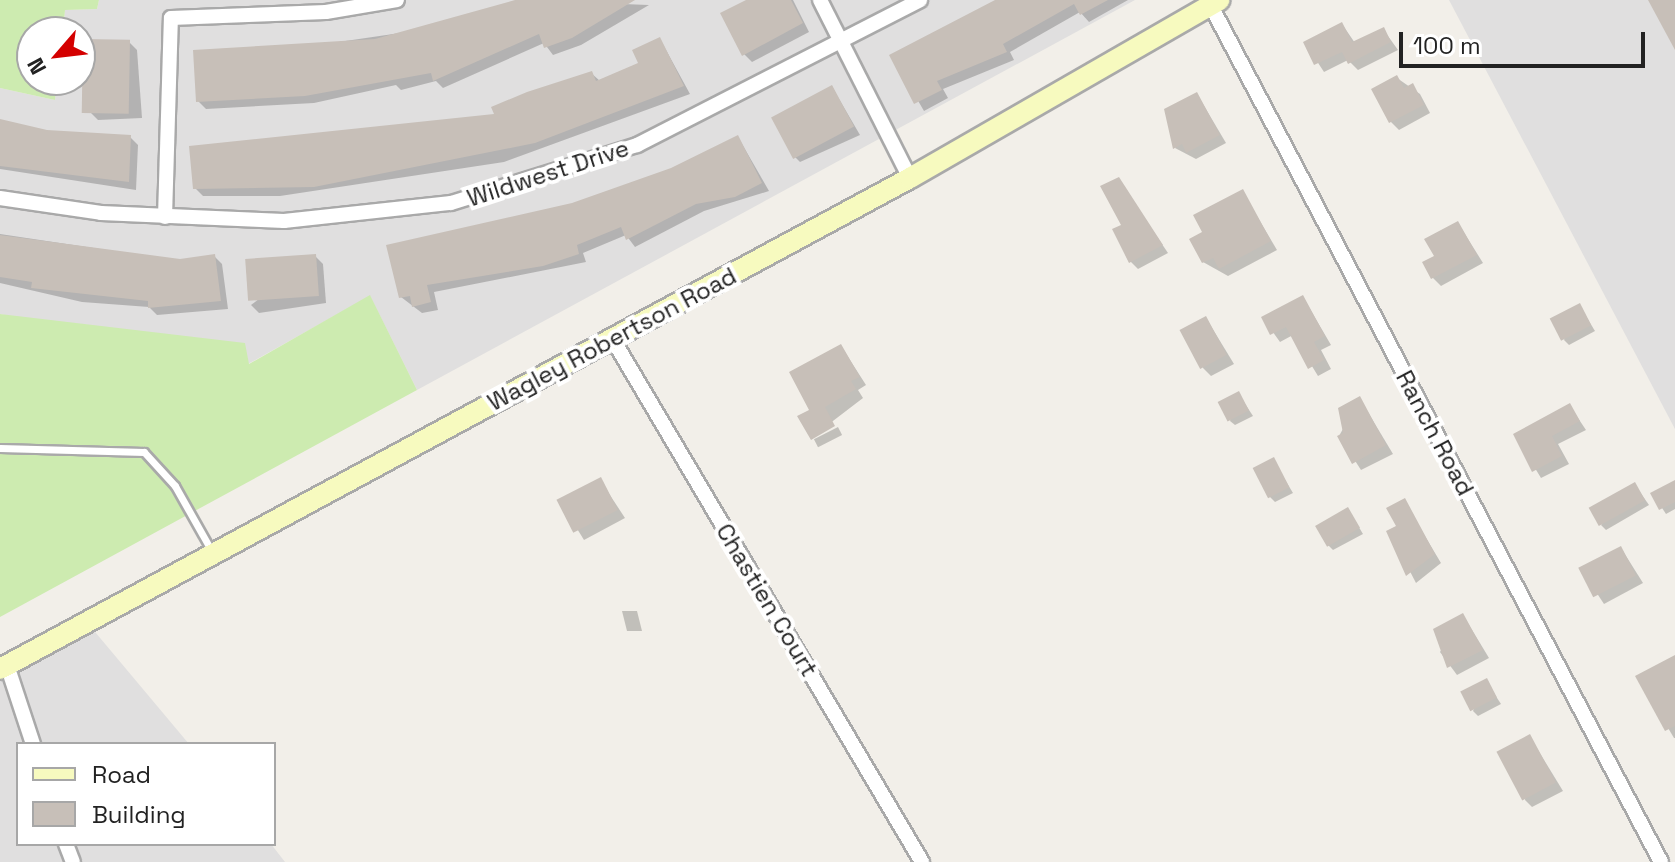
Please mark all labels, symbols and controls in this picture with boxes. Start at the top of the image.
north arrow [16,16,96,96]
scale bar [1403,16,1649,66]
text: 100 m [1413,30,1481,61]
text: N [21,53,52,79]
street label: Wildwest Drive [463,133,633,213]
street label: Wagley Robertson Road [483,261,741,417]
street label: Ranch Road [1390,365,1480,501]
street label: Chastien Court [710,518,824,682]
legend [16,742,276,846]
text: Road [92,759,151,790]
text: Building [92,799,186,830]

